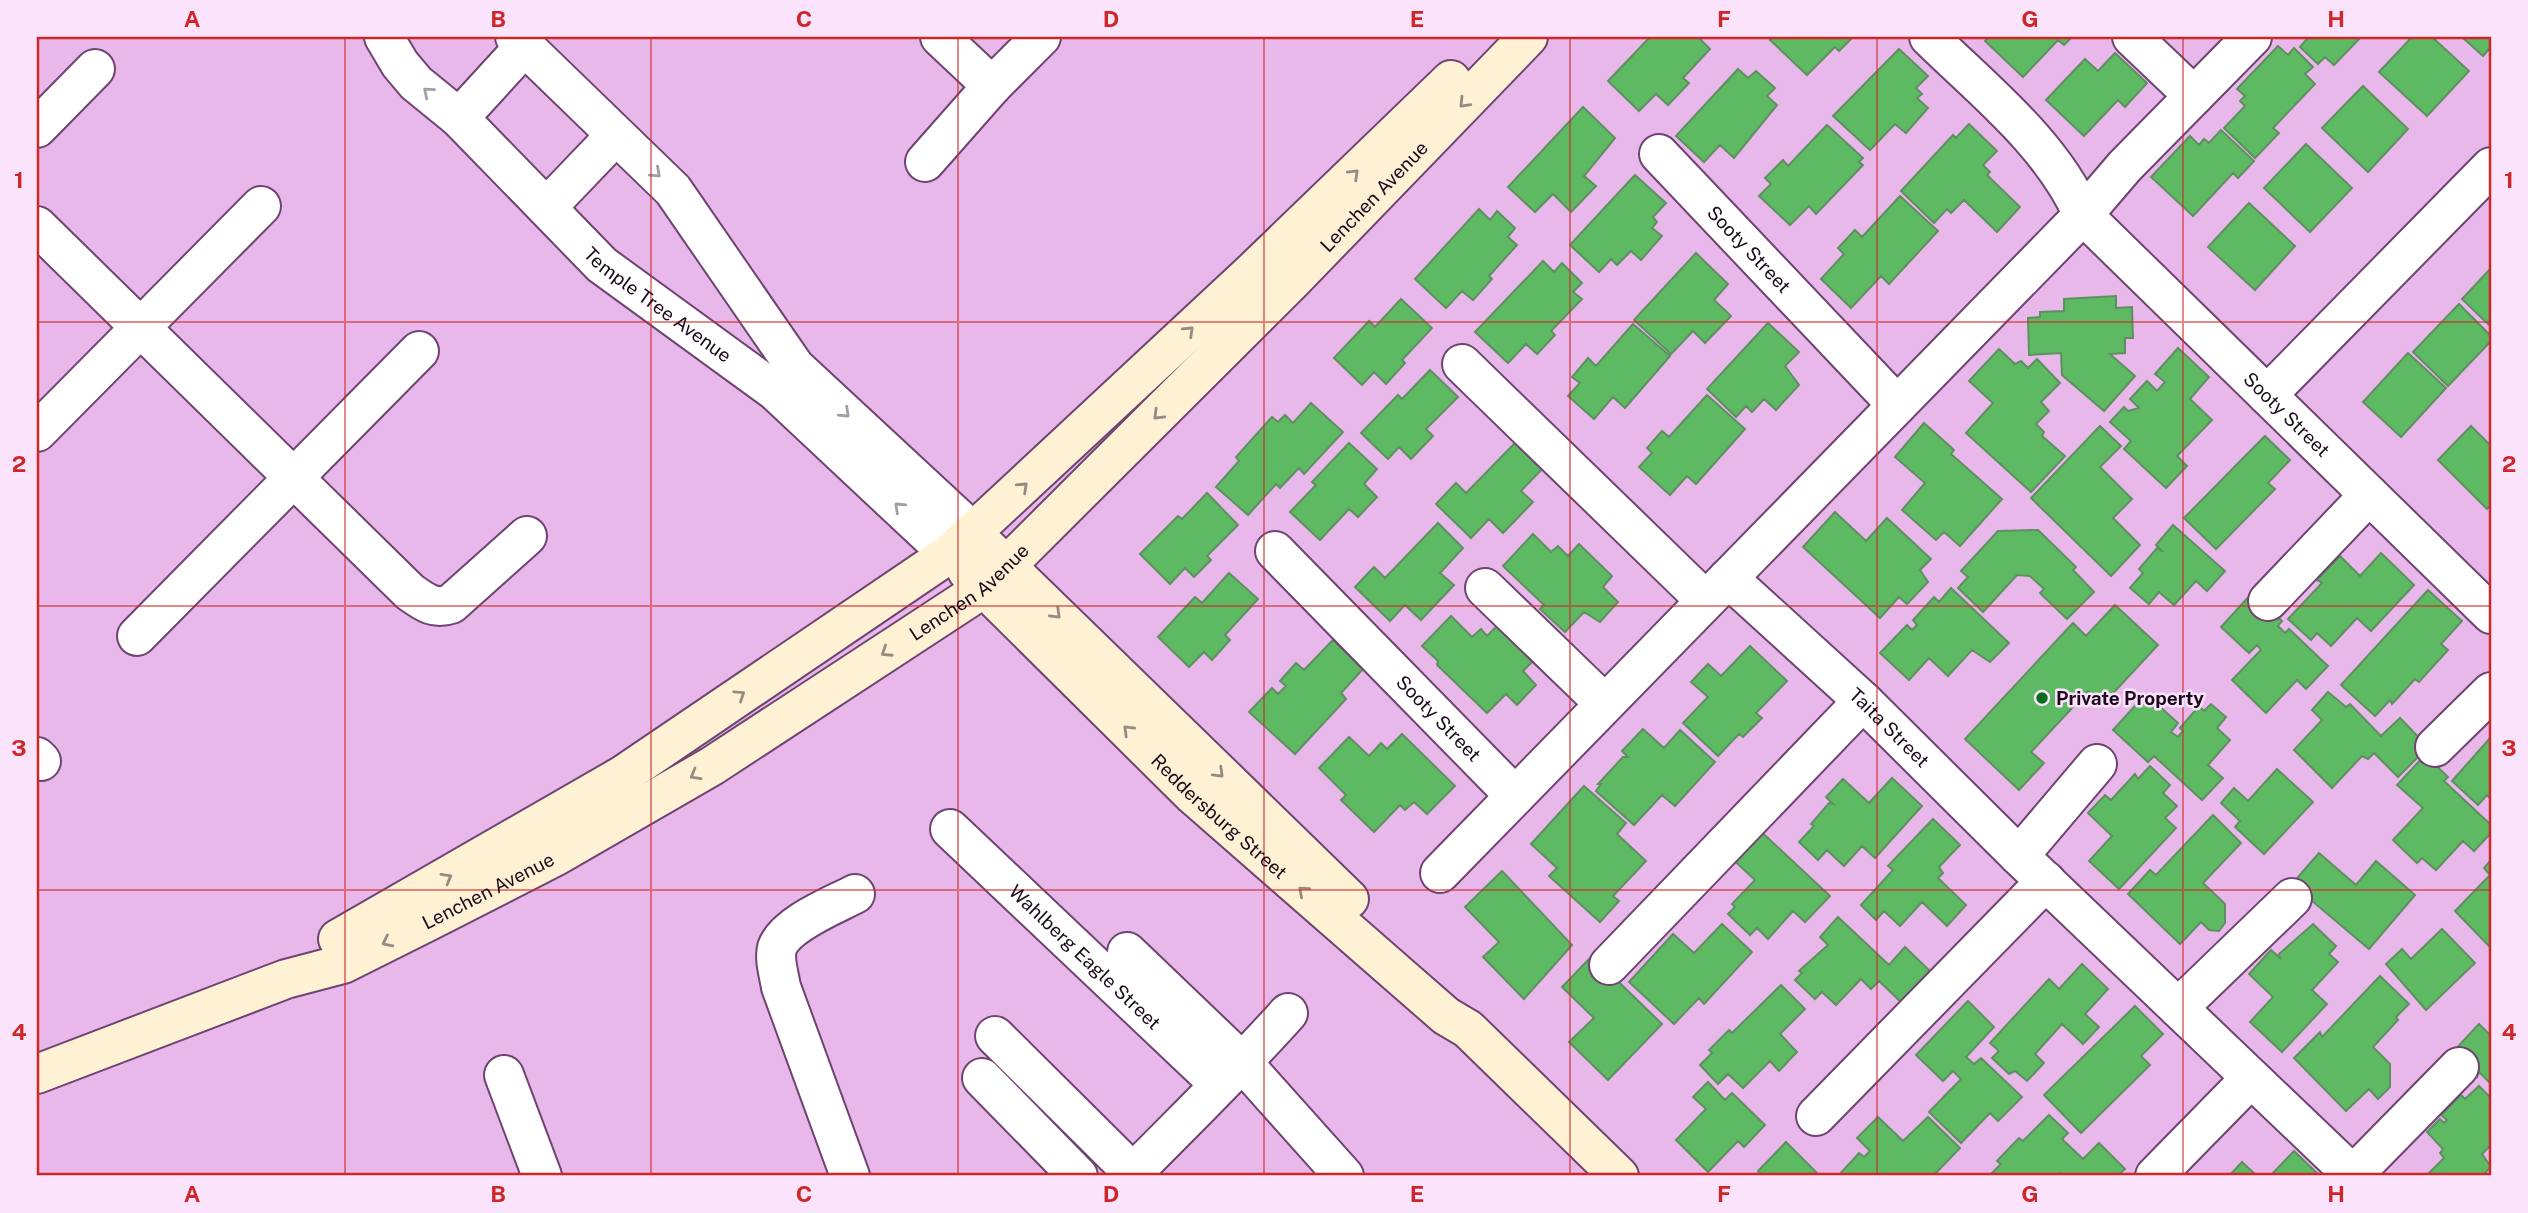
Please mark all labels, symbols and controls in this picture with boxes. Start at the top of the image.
text: A [184,5,201,32]
text: B [490,5,506,32]
text: C [796,5,812,32]
text: D [1103,5,1119,32]
text: E [1410,5,1424,32]
text: F [1717,5,1731,32]
text: G [2021,5,2039,32]
text: H [2327,5,2345,32]
one-way arrow [423,88,435,101]
one-way arrow [1459,95,1472,108]
street label: Lenchen Avenue [1315,137,1432,256]
one-way arrow [648,165,661,177]
text: 1 [14,166,24,193]
text: 1 [2504,166,2514,193]
one-way arrow [1346,169,1359,182]
street label: Sooty Street [1703,201,1795,297]
street label: Temple Tree Avenue [580,242,736,367]
one-way arrow [1181,326,1194,339]
street label: Sooty Street [2239,367,2334,461]
one-way arrow [837,405,850,418]
one-way arrow [1153,406,1166,419]
text: 2 [12,450,26,477]
text: 2 [2502,450,2516,477]
one-way arrow [1015,482,1028,495]
one-way arrow [894,503,907,515]
street label: Lenchen Avenue [905,539,1033,645]
one-way arrow [1048,605,1061,618]
one-way arrow [881,644,894,656]
street label: Sooty Street [1392,671,1486,766]
street label: Taita Street [1845,683,1934,772]
place label: Private Property [2056,687,2204,709]
marker: Private Property [2034,690,2050,706]
one-way arrow [732,691,745,703]
one-way arrow [1123,725,1136,738]
text: 3 [11,734,27,761]
text: 3 [2501,734,2517,761]
street label: Reddersburg Street [1147,749,1292,883]
one-way arrow [1210,764,1223,777]
one-way arrow [689,767,702,780]
street label: Lenchen Avenue [419,848,558,934]
one-way arrow [440,873,453,886]
street label: Wahlberg Eagle Street [1005,880,1165,1034]
one-way arrow [1298,887,1311,899]
one-way arrow [382,934,394,948]
text: 4 [11,1018,27,1045]
text: 4 [2501,1018,2517,1045]
text: A [184,1180,201,1207]
text: B [490,1180,506,1207]
text: C [796,1180,812,1207]
text: D [1103,1180,1119,1207]
text: E [1410,1180,1424,1207]
text: F [1717,1180,1731,1207]
text: G [2021,1180,2039,1207]
text: H [2327,1180,2345,1207]

